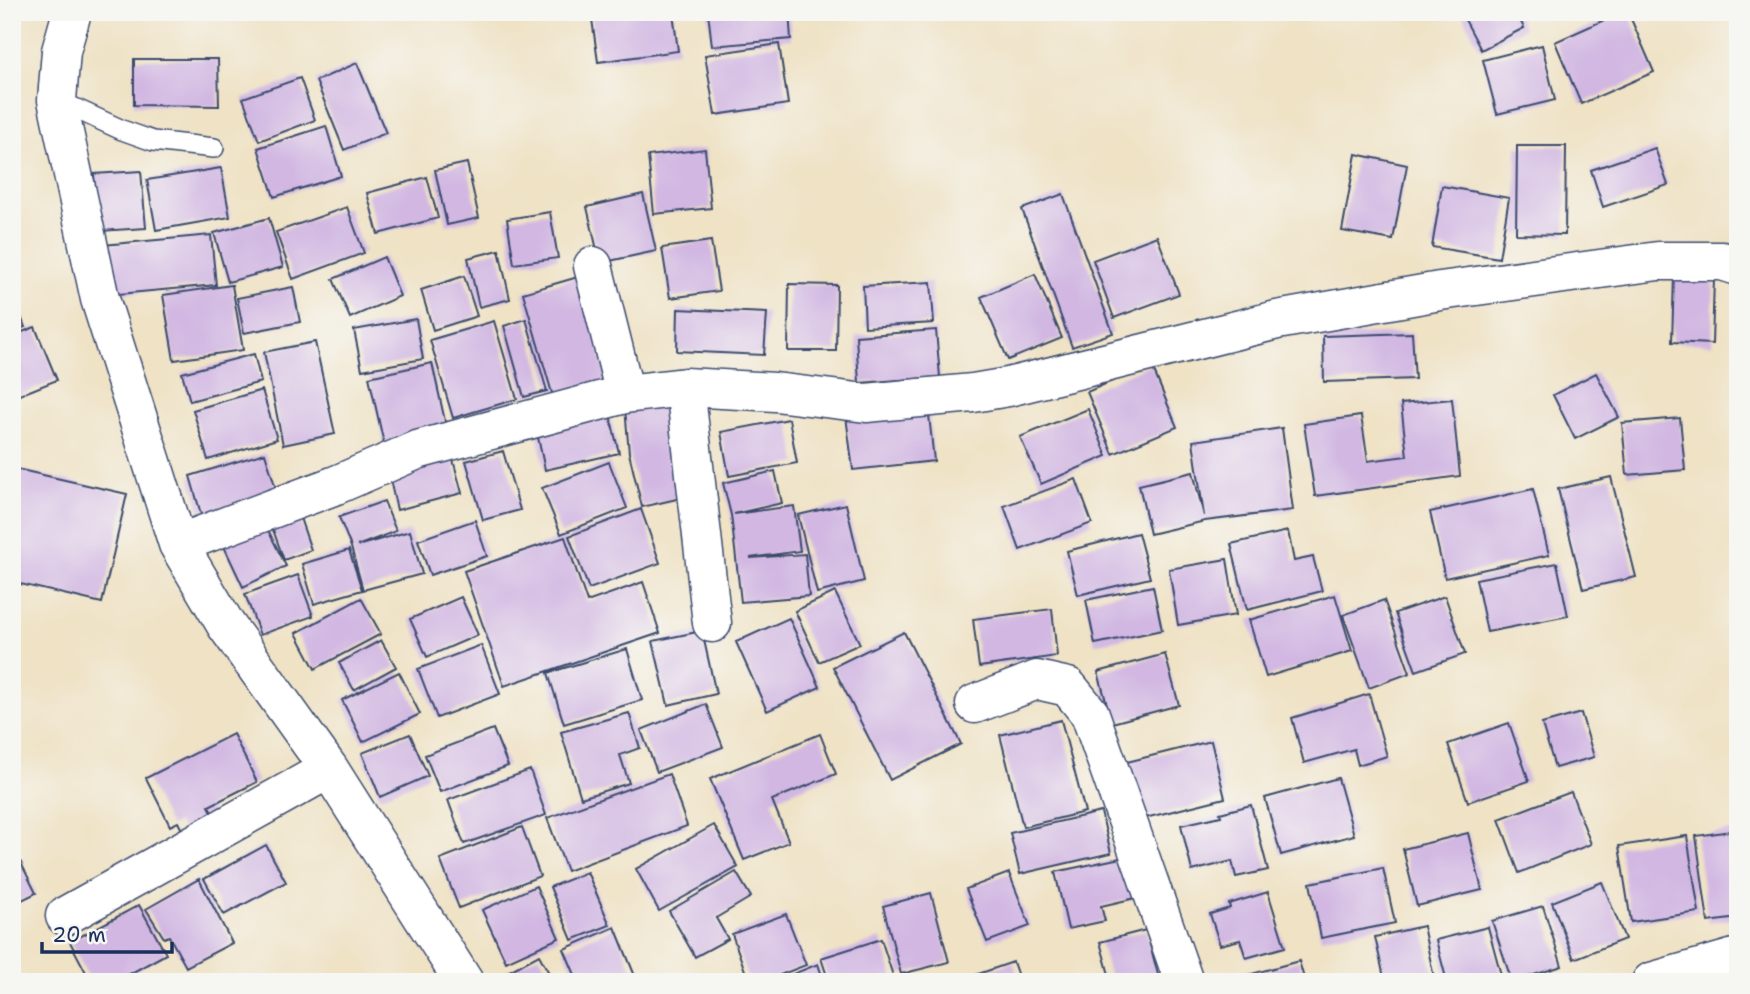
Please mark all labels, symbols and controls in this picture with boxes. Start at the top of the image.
scale bar [42,910,172,954]
text: 20 m [52,921,106,949]

